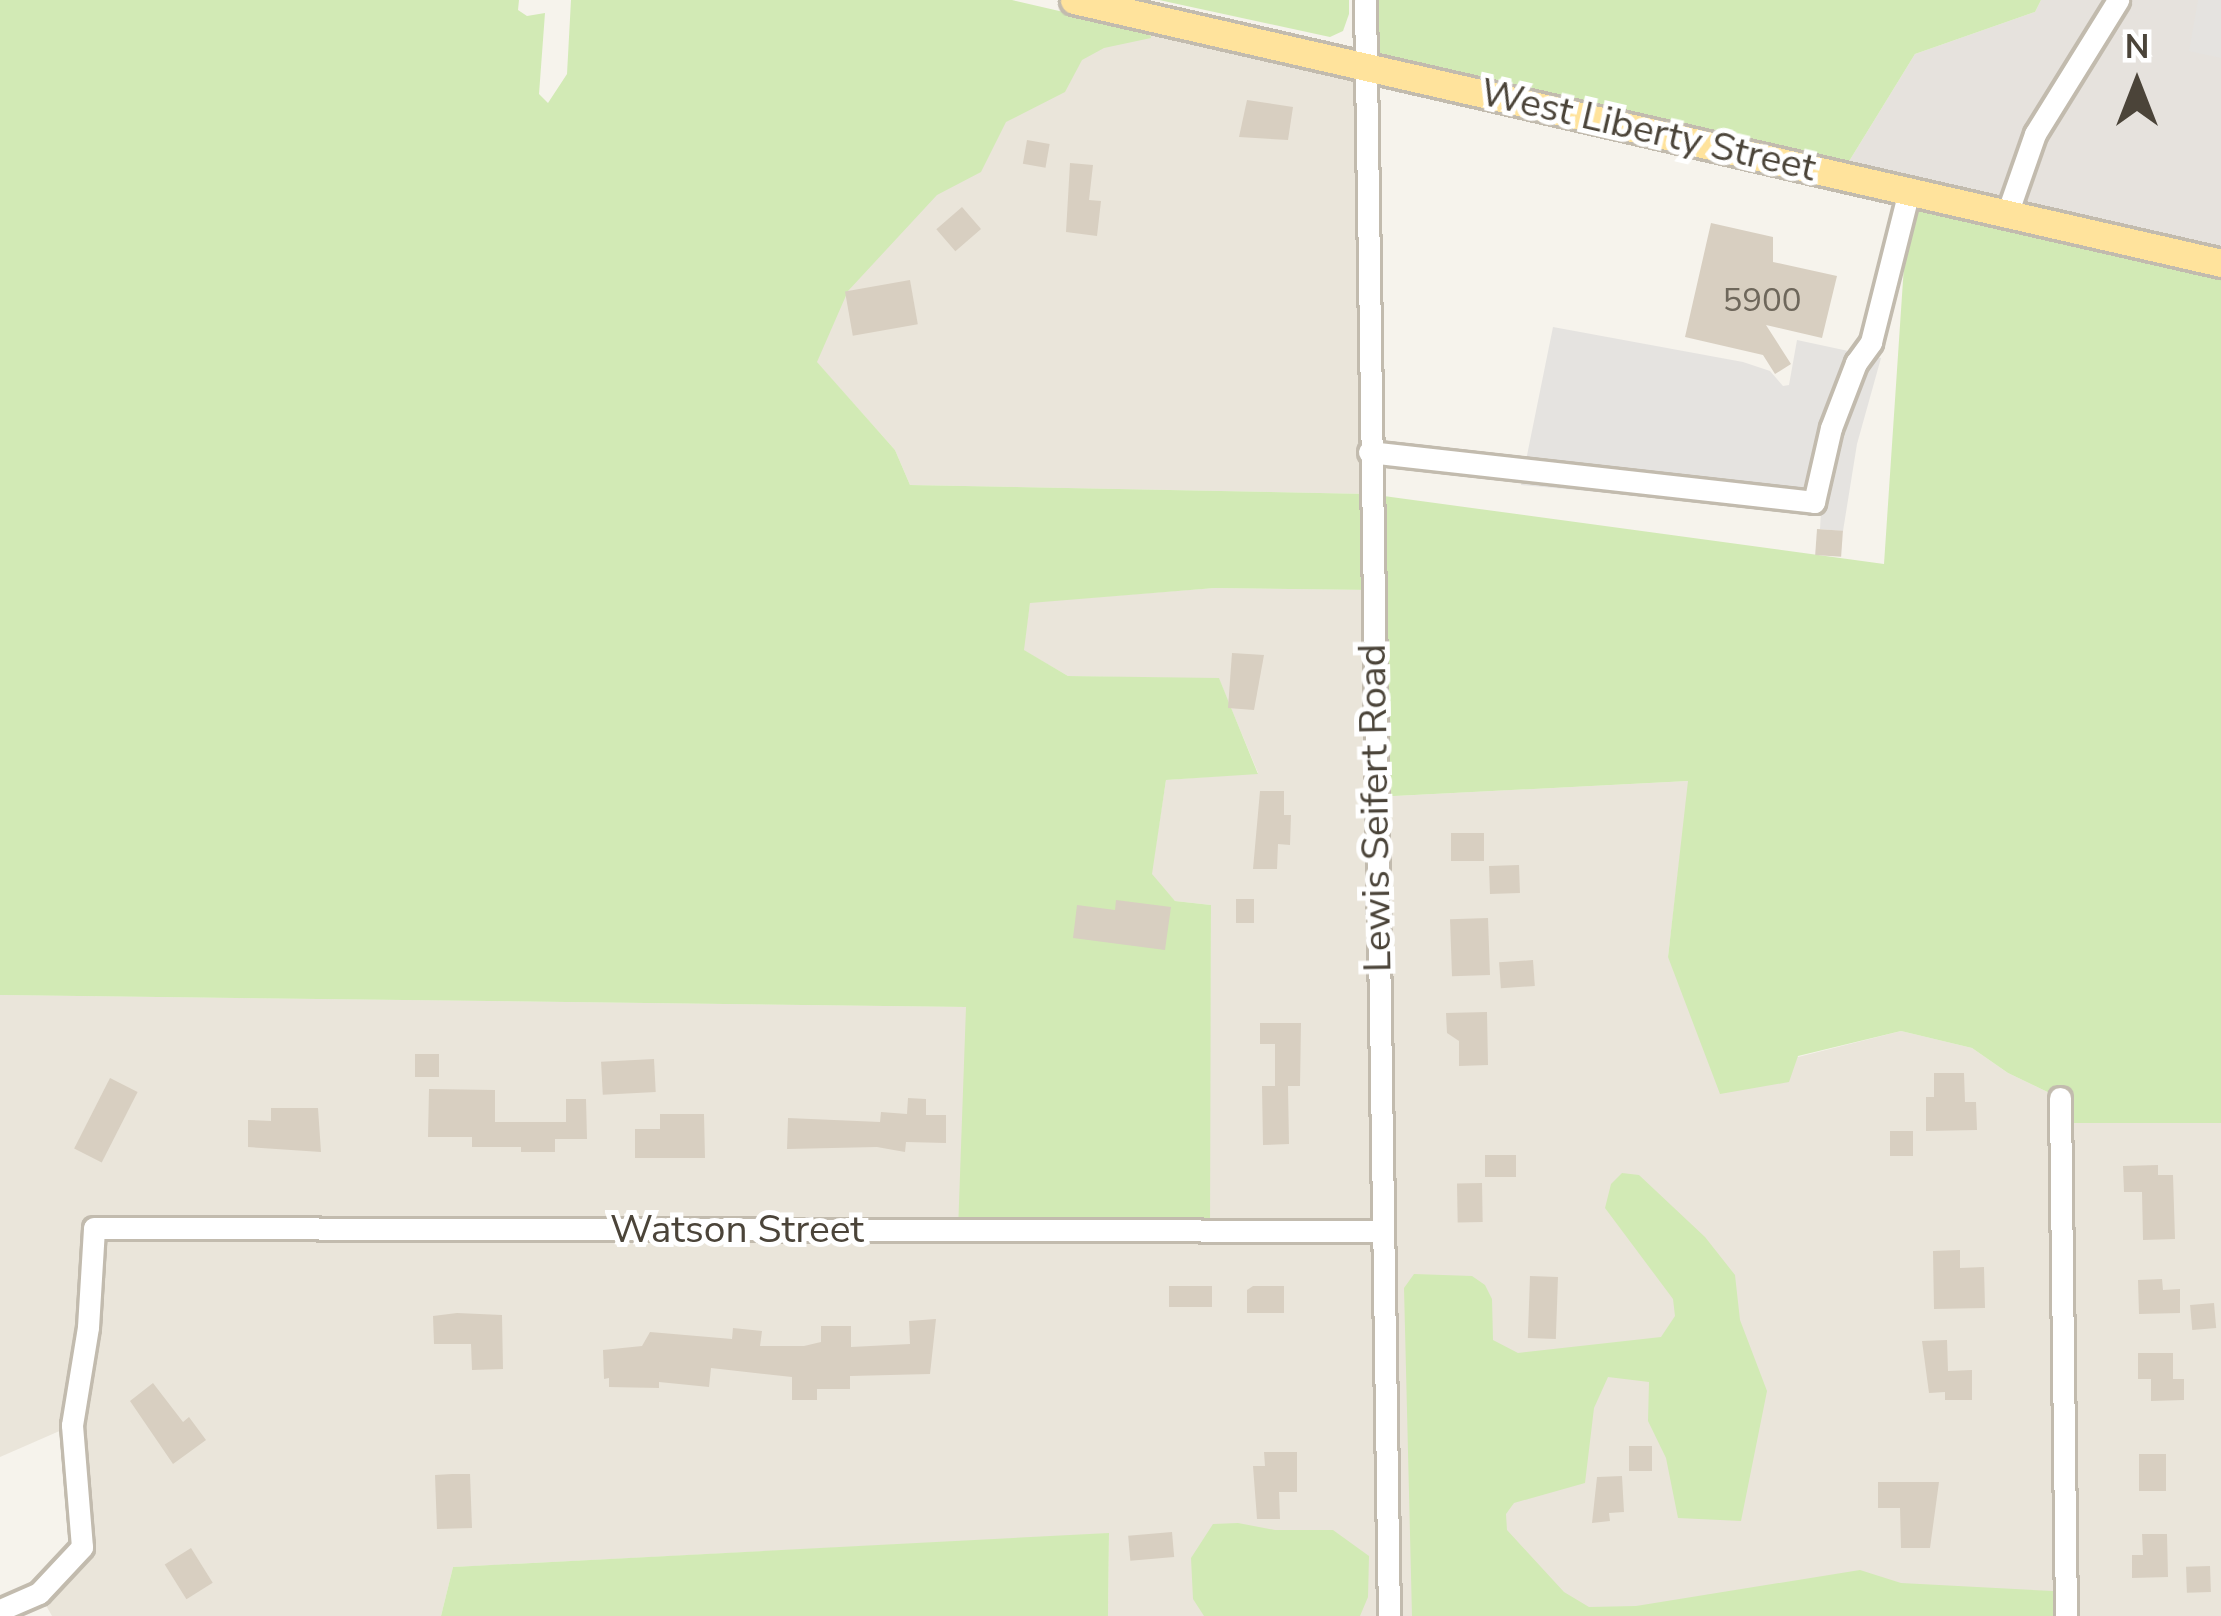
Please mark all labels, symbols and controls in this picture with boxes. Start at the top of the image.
north arrow [2077,24,2197,144]
text: N [2125,25,2149,70]
street label: West Liberty Street [1476,70,1820,192]
house number: 5900 [1722,281,1802,321]
street label: Lewis Seifert Road [1350,643,1402,973]
street label: Watson Street [610,1207,864,1253]

